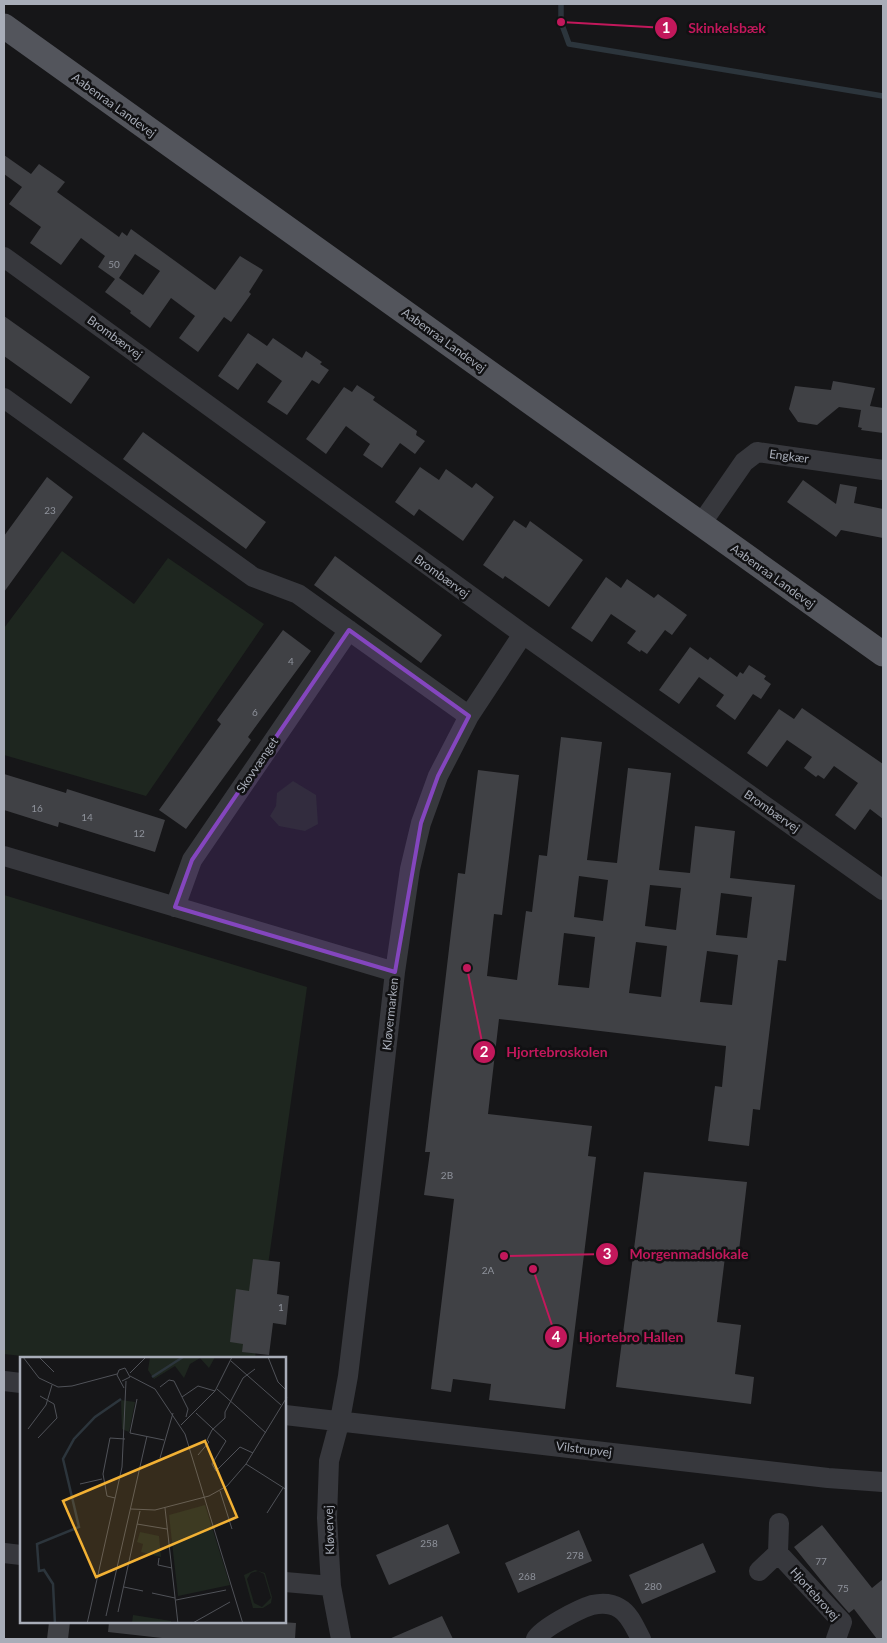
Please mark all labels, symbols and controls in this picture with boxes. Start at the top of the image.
callout: Skinkelsbæk [653,13,776,42]
text: 1 [662,18,670,36]
text: Skinkelsbæk [688,19,766,36]
street label: Aabenraa Landevej [69,70,159,141]
house number: 50 [108,258,120,270]
street label: Aabenraa Landevej [399,305,489,376]
street label: Brombærvej [85,312,146,362]
street label: Engkær [768,446,810,466]
house number: 23 [44,504,56,516]
street label: Aabenraa Landevej [728,541,818,612]
street label: Brombærvej [412,551,473,601]
house number: 4 [288,655,294,667]
house number: 6 [252,706,258,718]
street label: Skovvænget [233,734,282,796]
street label: Brombærvej [741,786,803,836]
house number: 16 [31,802,43,814]
house number: 14 [81,811,93,823]
house number: 12 [133,827,145,839]
street label: Kløvermarken [379,977,401,1051]
callout: Hjortebroskolen [471,1037,617,1066]
text: 2 [480,1042,489,1060]
text: Hjortebroskolen [506,1043,608,1060]
house number: 2B [441,1169,453,1181]
callout: Morgenmadslokale [594,1239,758,1268]
text: 3 [603,1244,611,1262]
text: Morgenmadslokale [630,1245,749,1262]
house number: 2A [482,1264,495,1276]
house number: 1 [278,1301,284,1313]
callout: Hjortebro Hallen [544,1323,693,1352]
text: 4 [552,1327,561,1345]
text: Hjortebro Hallen [579,1328,683,1345]
inset map [20,1357,286,1623]
street label: Vilstrupvej [555,1438,613,1460]
street label: Kløvervej [321,1505,337,1555]
house number: 258 [420,1537,438,1549]
house number: 278 [566,1549,584,1561]
house number: 77 [815,1555,827,1567]
street label: Hjortebrovej [787,1564,843,1624]
house number: 268 [518,1570,536,1582]
house number: 280 [644,1580,662,1592]
house number: 75 [837,1582,849,1594]

